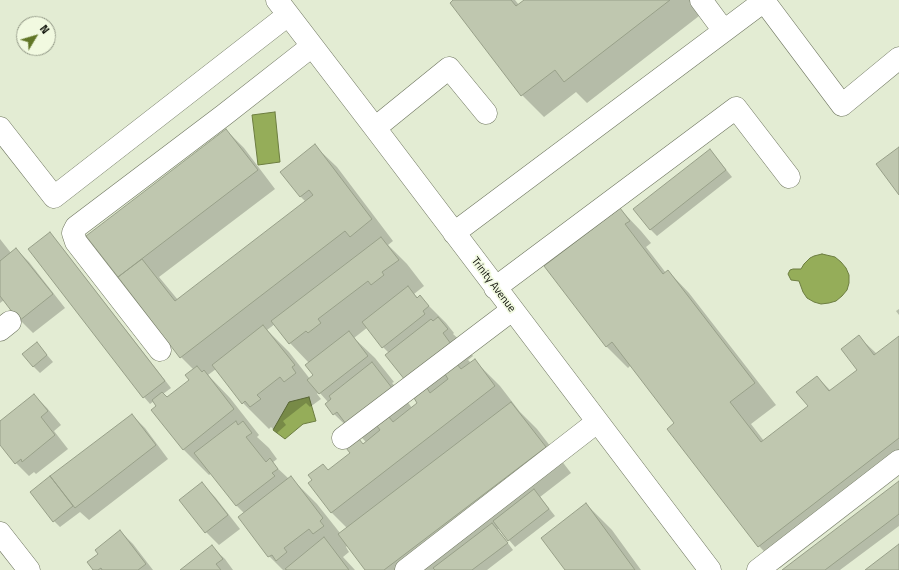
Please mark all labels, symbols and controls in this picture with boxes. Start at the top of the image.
north arrow [16,16,56,56]
text: N [36,21,53,37]
street label: Trinity Avenue [468,255,518,315]

